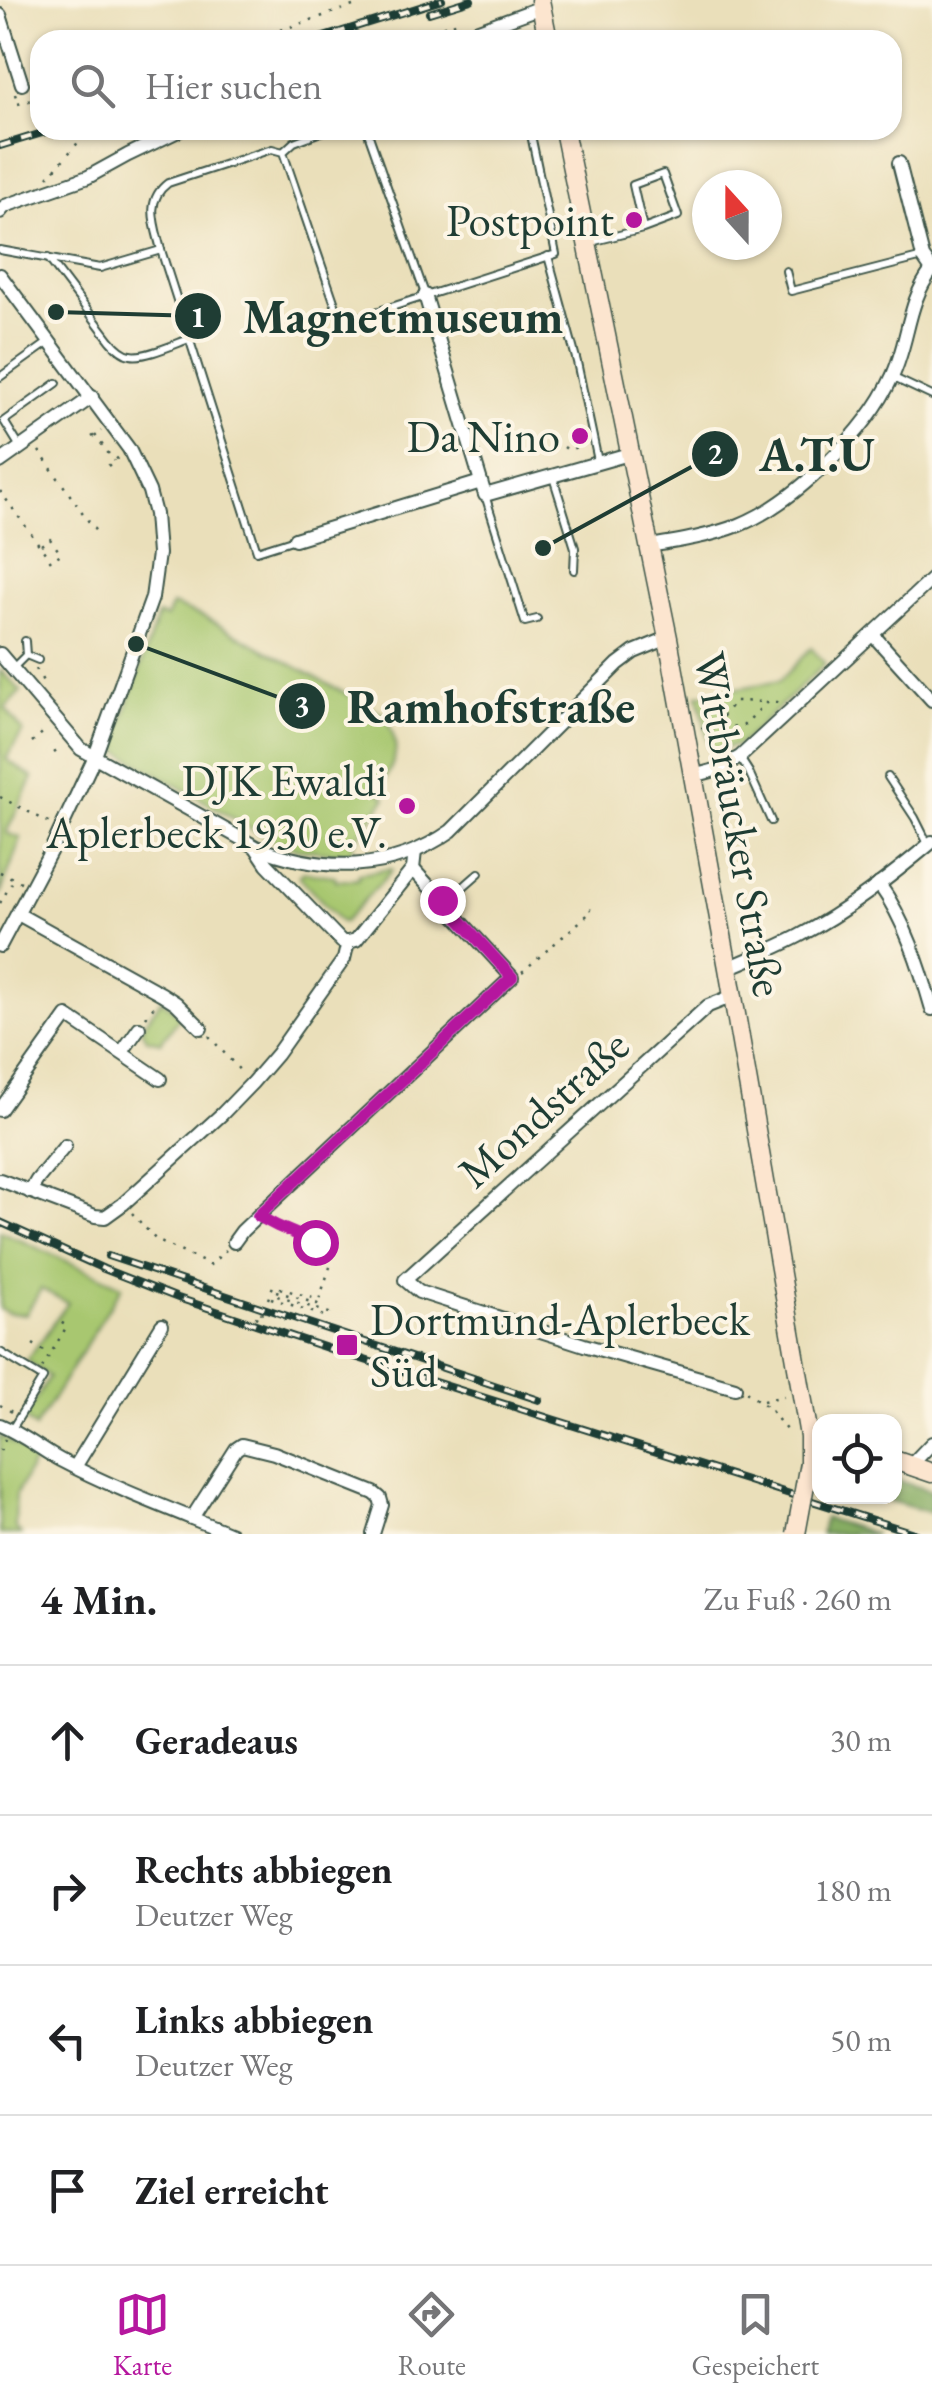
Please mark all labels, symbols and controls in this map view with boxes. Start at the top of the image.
search box [30,30,902,140]
icon: search [65,58,120,113]
text: Hier suchen [145,61,322,110]
north arrow [692,170,782,260]
place label: Postpoint [446,191,614,249]
marker: Postpoint [623,209,645,231]
callout: Magnetmuseum [173,277,583,355]
text: Magnetmuseum [243,285,563,347]
text: 1 [190,297,206,336]
place label: Da Nino [406,407,560,465]
callout: A.T.U [690,415,895,493]
text: A.T.U [758,423,875,485]
marker: Da Nino [569,425,591,447]
text: 2 [707,434,723,473]
street label: Wittbräucker Straße [681,647,799,1001]
callout: Ramhofstraße [277,667,655,745]
text: Ramhofstraße [347,675,635,737]
text: 3 [294,686,310,725]
place label: DJK Ewaldi Aplerbeck 1930 e.V. [45,751,387,861]
marker: DJK Ewaldi Aplerbeck 1930 e.V. [396,795,418,817]
route end [420,878,466,924]
street label: Mondstraße [445,1016,641,1200]
route start [293,1220,339,1266]
place label: Dortmund-Aplerbeck Süd [370,1290,751,1400]
marker: Dortmund-Aplerbeck Süd [334,1332,360,1358]
map controls [812,1414,902,1504]
button: locate [812,1414,902,1504]
text: 4 Min. [40,1572,157,1627]
text: Zu Fuß · 260 m [703,1578,892,1620]
icon: ahead [40,1713,95,1768]
text: Geradeaus [135,1716,298,1765]
text: 30 m [830,1719,892,1761]
text: Rechts abbiegen [135,1845,393,1894]
icon: right [40,1863,95,1918]
text: 180 m [815,1869,892,1911]
text: Deutzer Weg [135,1894,293,1936]
text: Links abbiegen [135,1995,373,2044]
icon: left [40,2013,95,2068]
text: 50 m [830,2019,892,2061]
text: Deutzer Weg [135,2044,293,2086]
icon: arrive [40,2163,95,2218]
text: Ziel erreicht [135,2166,329,2215]
tab: Karte [113,2287,172,2383]
tab: Route [398,2287,466,2383]
tab: Gespeichert [692,2287,819,2383]

